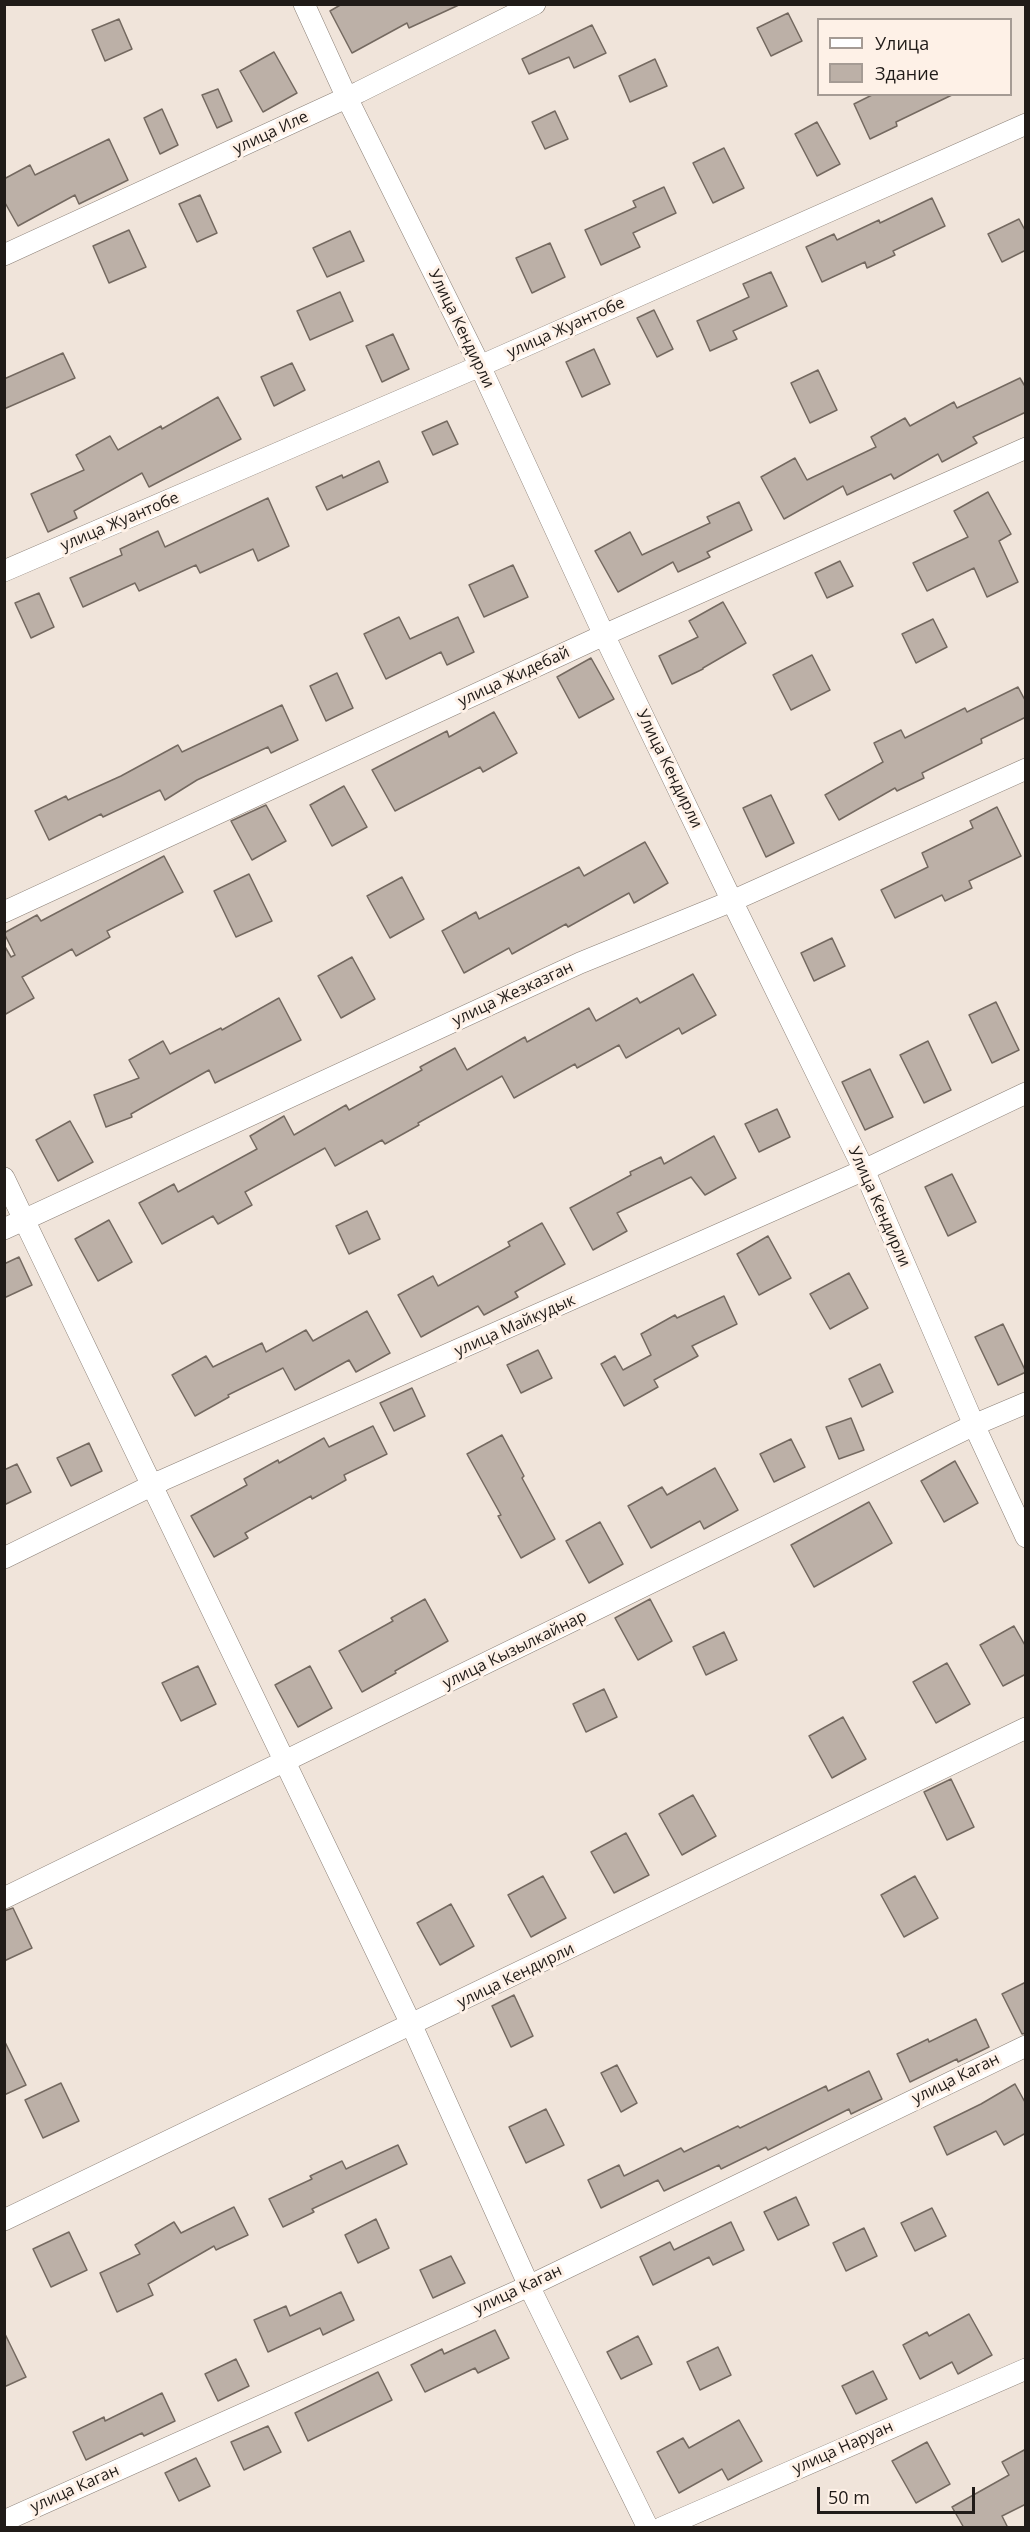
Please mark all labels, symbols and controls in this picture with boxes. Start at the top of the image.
legend [817,18,1012,96]
text: Улица [875,31,929,55]
text: Здание [875,61,939,85]
street label: улица Иле [230,107,312,159]
street label: Улица Кендирли [424,267,498,391]
street label: улица Жуантобе [504,293,628,363]
street label: улица Жуантобе [58,488,182,556]
street label: улица Жидебай [455,643,573,711]
street label: Улица Кендирли [632,707,706,831]
street label: улица Жезказган [449,958,577,1030]
street label: Улица Кендирли [844,1144,914,1270]
street label: улица Майкудык [452,1291,578,1361]
street label: улица Кызылкайнар [440,1607,590,1693]
street label: улица Кендирли [454,1939,578,2013]
street label: улица Каган [909,2050,1003,2108]
street label: улица Каган [471,2261,565,2319]
street label: улица Наруан [790,2417,896,2479]
street label: улица Каган [28,2461,122,2517]
scale bar [820,2475,978,2513]
text: 50 m [828,2485,870,2509]

